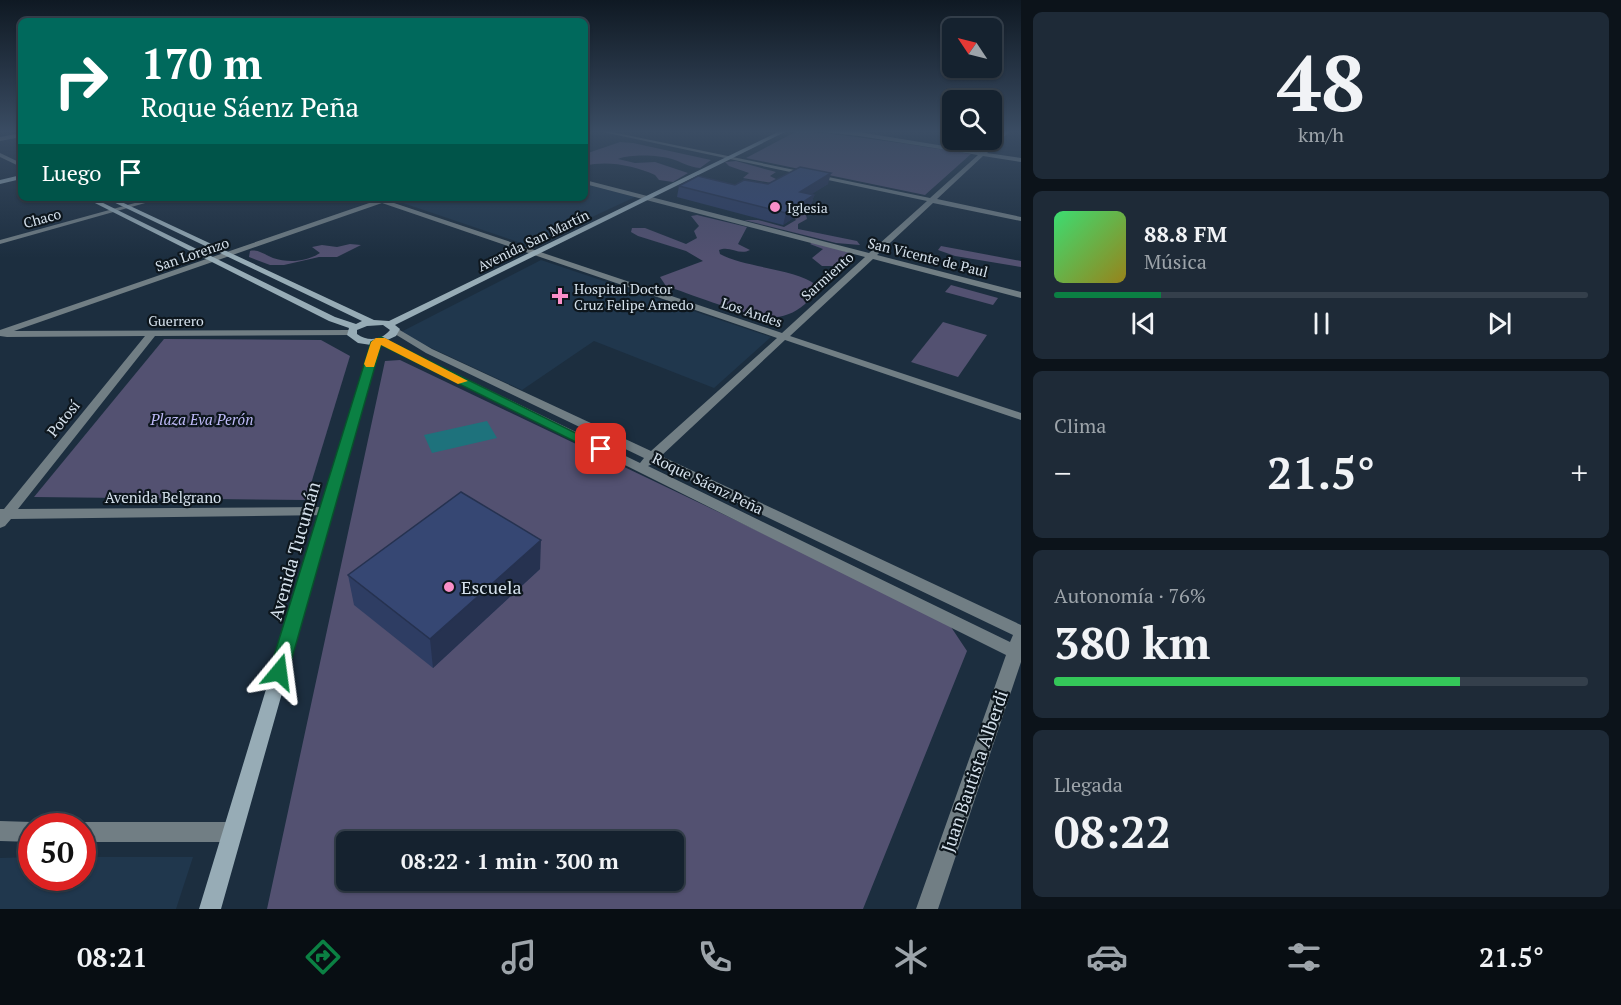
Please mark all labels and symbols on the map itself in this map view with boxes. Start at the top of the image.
north arrow [942,18,1002,78]
place label: Iglesia [787,198,828,217]
marker: Iglesia [768,200,782,214]
street label: Chaco [21,204,63,232]
street label: Avenida San Martín [474,204,593,275]
street label: San Lorenzo [153,232,232,275]
street label: San Vicente de Paul [866,233,990,281]
street label: Sarmiento [797,247,858,305]
place label: Hospital Doctor Cruz Felipe Arnedo [574,279,694,314]
marker: Hospital Doctor Cruz Felipe Arnedo [551,287,569,305]
street label: Los Andes [719,293,785,331]
street label: Guerrero [148,311,204,330]
street label: Potosí [42,395,84,440]
park label: Plaza Eva Perón [149,409,254,429]
pin [575,423,626,474]
street label: Roque Sáenz Peña [649,447,767,519]
street label: Avenida Tucumán [263,478,325,623]
street label: Avenida Belgrano [105,487,221,507]
place label: Escuela [461,575,522,599]
marker: Escuela [442,580,456,594]
position arrow [247,640,311,704]
street label: Juan Bautista Alberdi [935,687,1013,855]
speed limit sign: 50 [18,813,96,891]

